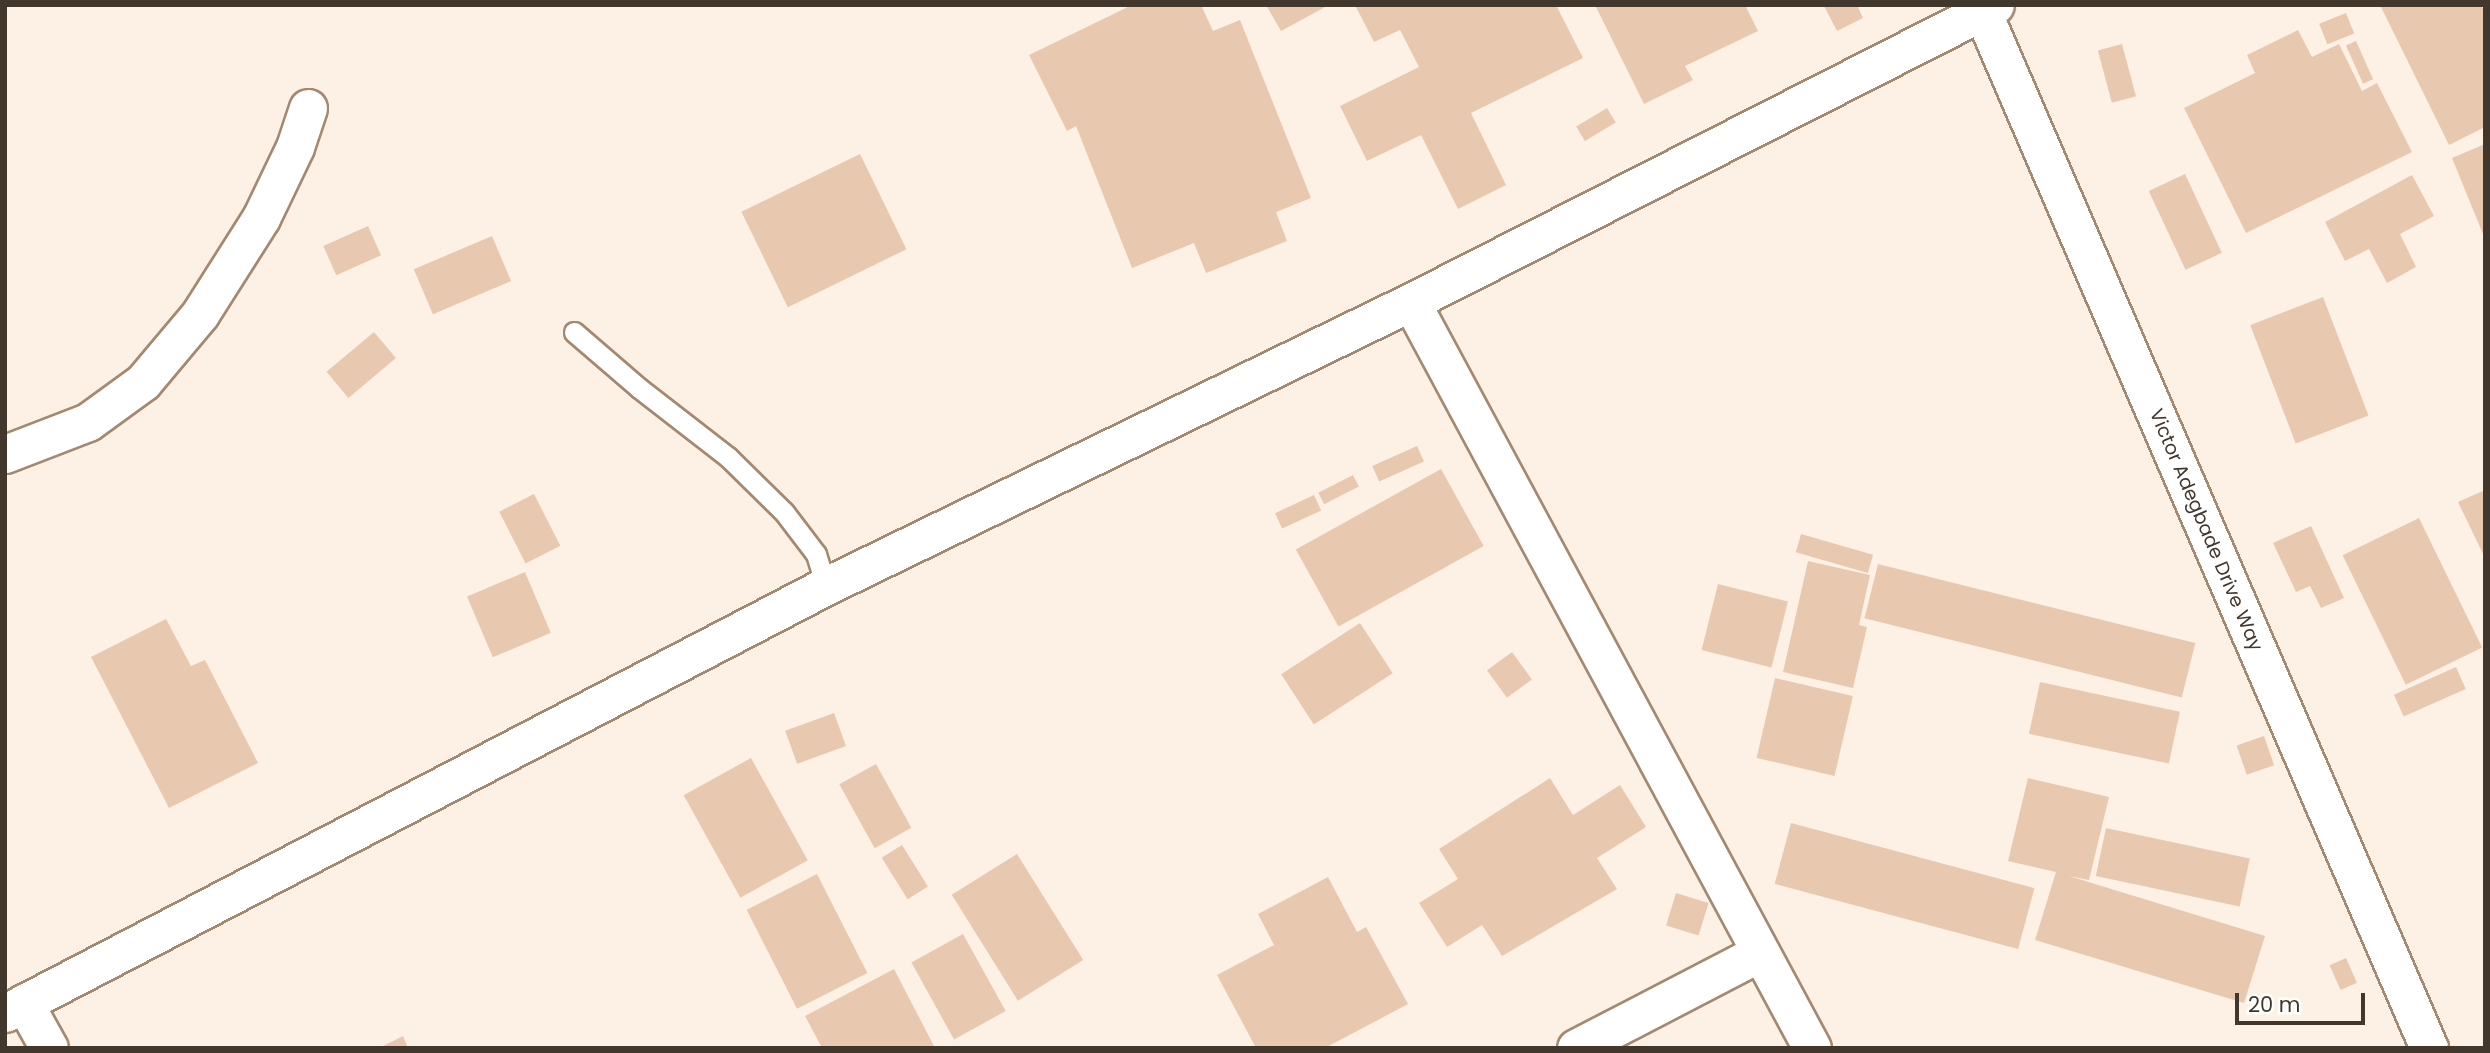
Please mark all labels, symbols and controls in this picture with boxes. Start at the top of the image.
street label: Victor Adegbade Drive Way [2145,406,2267,654]
scale bar [2238,979,2368,1023]
text: 20 m [2248,990,2301,1019]

